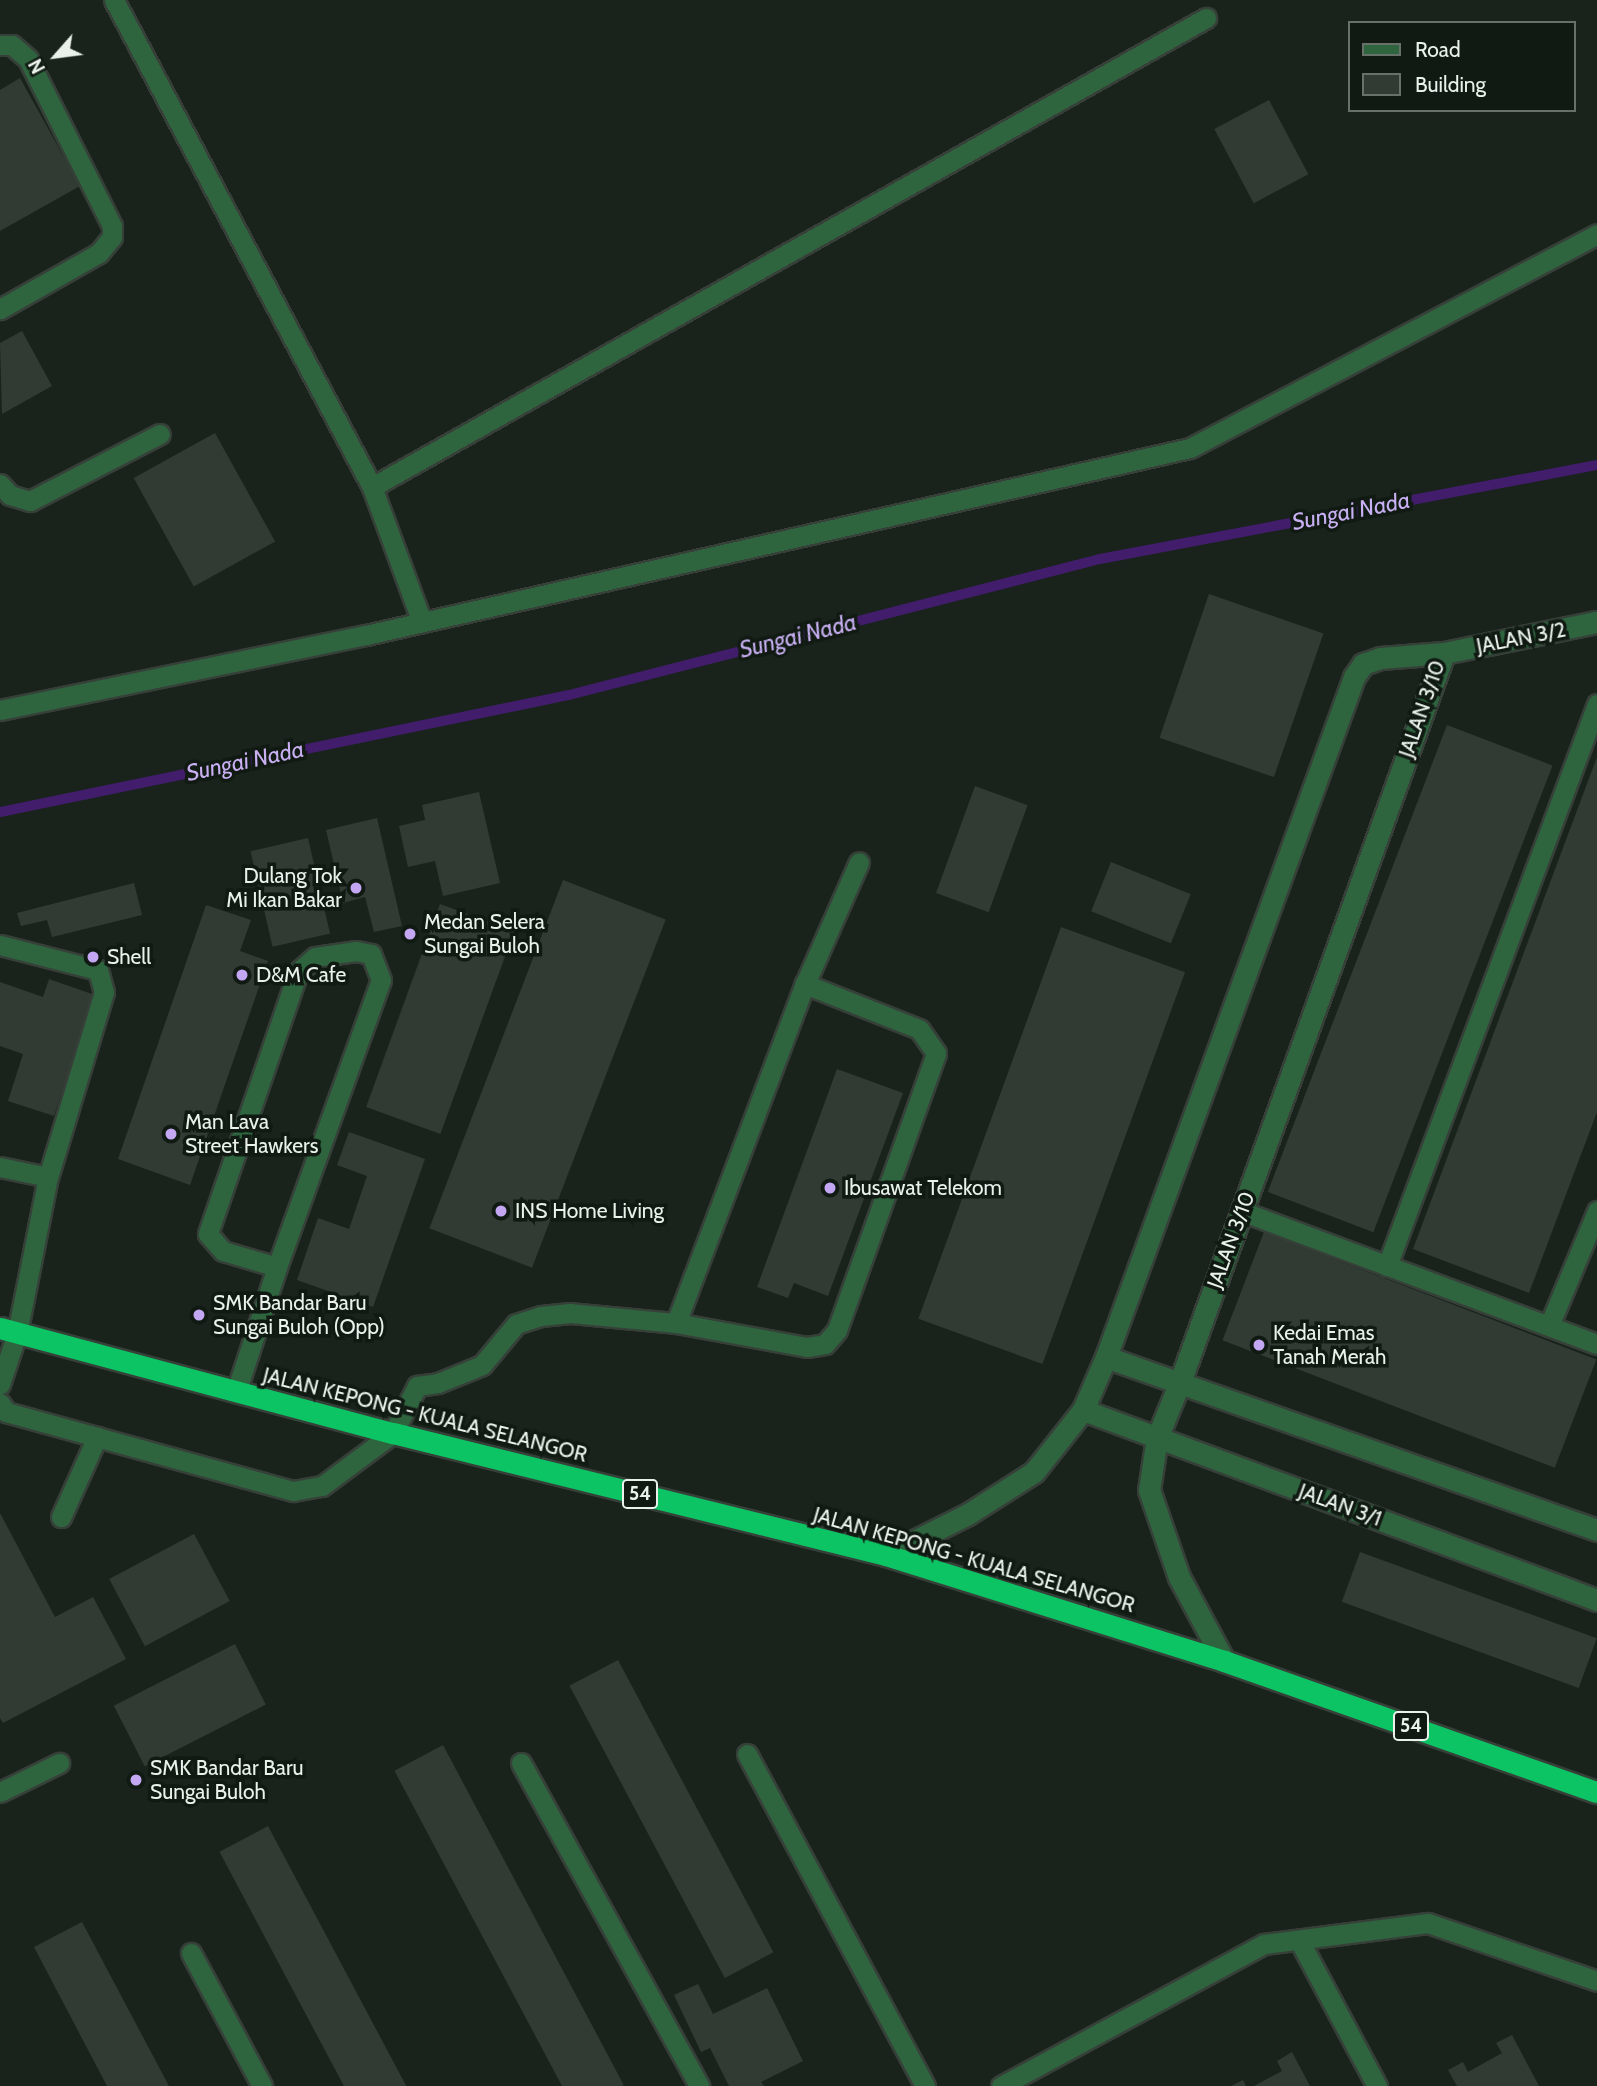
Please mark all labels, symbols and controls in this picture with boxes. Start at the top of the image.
north arrow [21,21,91,91]
legend [1348,21,1576,112]
text: Road [1415,37,1461,62]
text: N [24,55,50,77]
text: Building [1415,72,1486,97]
water label: Sungai Nada [1290,486,1412,536]
water label: Sungai Nada [737,608,859,664]
street label: JALAN 3/2 [1474,617,1568,659]
street label: JALAN 3/10 [1394,657,1450,761]
water label: Sungai Nada [184,735,306,787]
place label: Dulang Tok Mi Ikan Bakar [226,863,342,913]
marker: Dulang Tok Mi Ikan Bakar [348,880,364,896]
place label: Medan Selera Sungai Buloh [424,909,545,959]
marker: Medan Selera Sungai Buloh [402,926,418,942]
place label: Shell [107,944,151,970]
marker: Shell [85,949,101,965]
place label: D&M Cafe [256,962,346,988]
marker: D&M Cafe [234,967,250,983]
place label: Man Lava Street Hawkers [185,1109,318,1159]
marker: Man Lava Street Hawkers [163,1126,179,1142]
place label: Ibusawat Telekom [844,1175,1002,1201]
marker: Ibusawat Telekom [822,1180,838,1196]
street label: JALAN 3/10 [1202,1188,1260,1292]
place label: INS Home Living [515,1198,664,1224]
marker: INS Home Living [493,1203,509,1219]
place label: SMK Bandar Baru Sungai Buloh (Opp) [213,1290,385,1340]
marker: SMK Bandar Baru Sungai Buloh (Opp) [191,1307,207,1323]
place label: Kedai Emas Tanah Merah [1273,1320,1386,1370]
marker: Kedai Emas Tanah Merah [1251,1337,1267,1353]
street label: JALAN KEPONG - KUALA SELANGOR [260,1362,590,1468]
road number: 54 [621,1478,659,1510]
street label: JALAN 3/1 [1295,1478,1385,1532]
street label: JALAN KEPONG - KUALA SELANGOR [810,1502,1138,1618]
road number: 54 [1392,1710,1430,1742]
place label: SMK Bandar Baru Sungai Buloh [150,1755,304,1805]
marker: SMK Bandar Baru Sungai Buloh [128,1772,144,1788]

